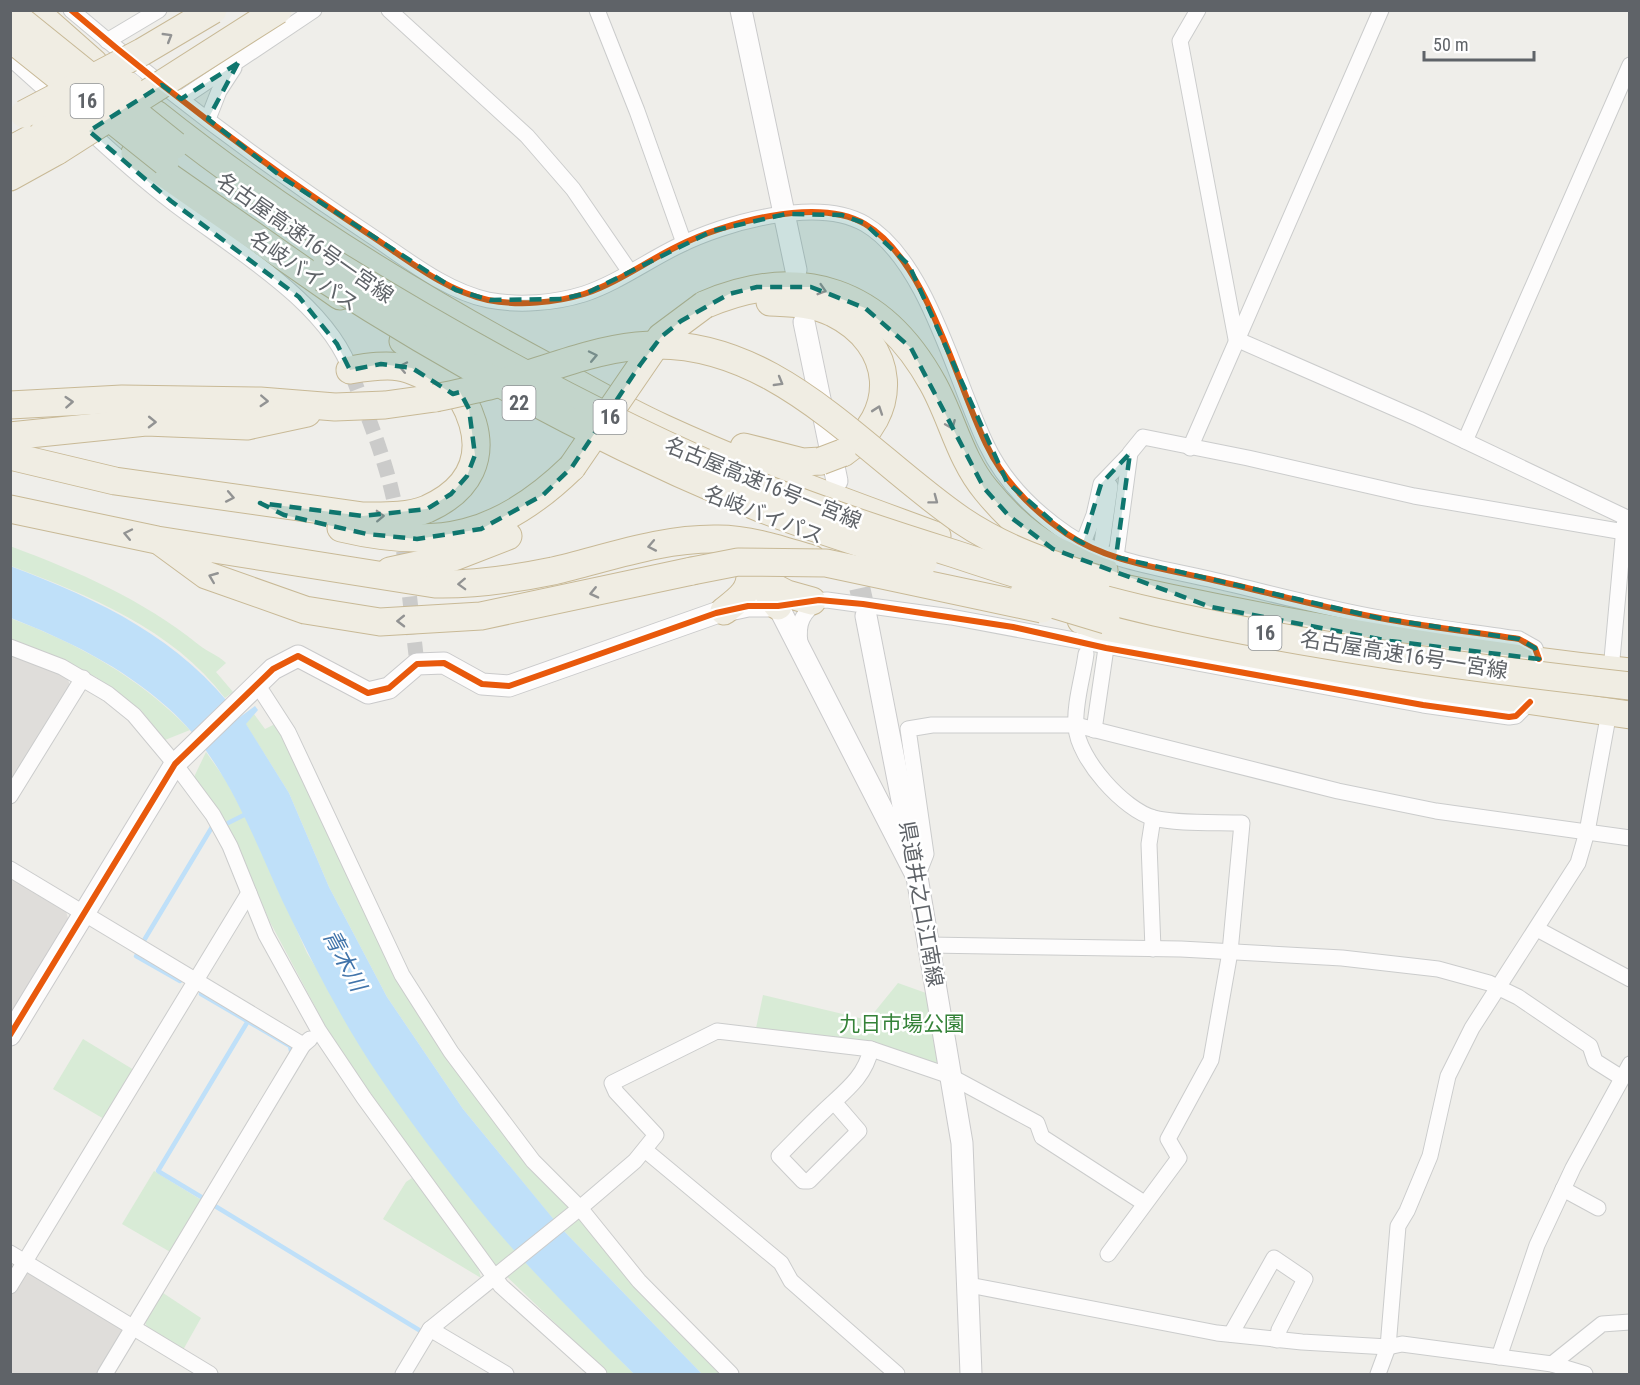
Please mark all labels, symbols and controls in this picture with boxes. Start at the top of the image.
scale bar [1424,24,1534,62]
one-way arrow [162,33,172,45]
text: 50 m [1433,34,1468,55]
road number: 16 [70,84,104,118]
street label: 名古屋高速16号一宮線 [212,168,398,308]
street label: 名岐バイパス [245,226,363,316]
one-way arrow [816,283,826,295]
one-way arrow [587,350,597,363]
one-way arrow [398,361,408,374]
one-way arrow [773,375,783,386]
road number: 22 [502,386,536,420]
one-way arrow [64,395,73,408]
one-way arrow [259,395,268,408]
road number: 16 [594,400,626,434]
one-way arrow [871,405,884,415]
one-way arrow [148,416,157,428]
one-way arrow [944,418,956,429]
street label: 名古屋高速16号一宮線 [661,433,865,533]
street label: 名岐バイパス [701,481,827,549]
one-way arrow [225,490,235,503]
one-way arrow [927,493,938,504]
one-way arrow [375,509,384,522]
one-way arrow [123,528,133,541]
one-way arrow [648,539,658,552]
one-way arrow [208,572,219,584]
one-way arrow [457,578,466,591]
one-way arrow [589,586,599,599]
one-way arrow [397,615,406,628]
road number: 16 [1248,616,1282,650]
street label: 名古屋高速16号一宮線 [1299,627,1509,683]
street label: 県道井之口江南線 [895,819,947,989]
water label: 青木川 [318,925,372,997]
park label: 九日市場公園 [839,1012,965,1036]

